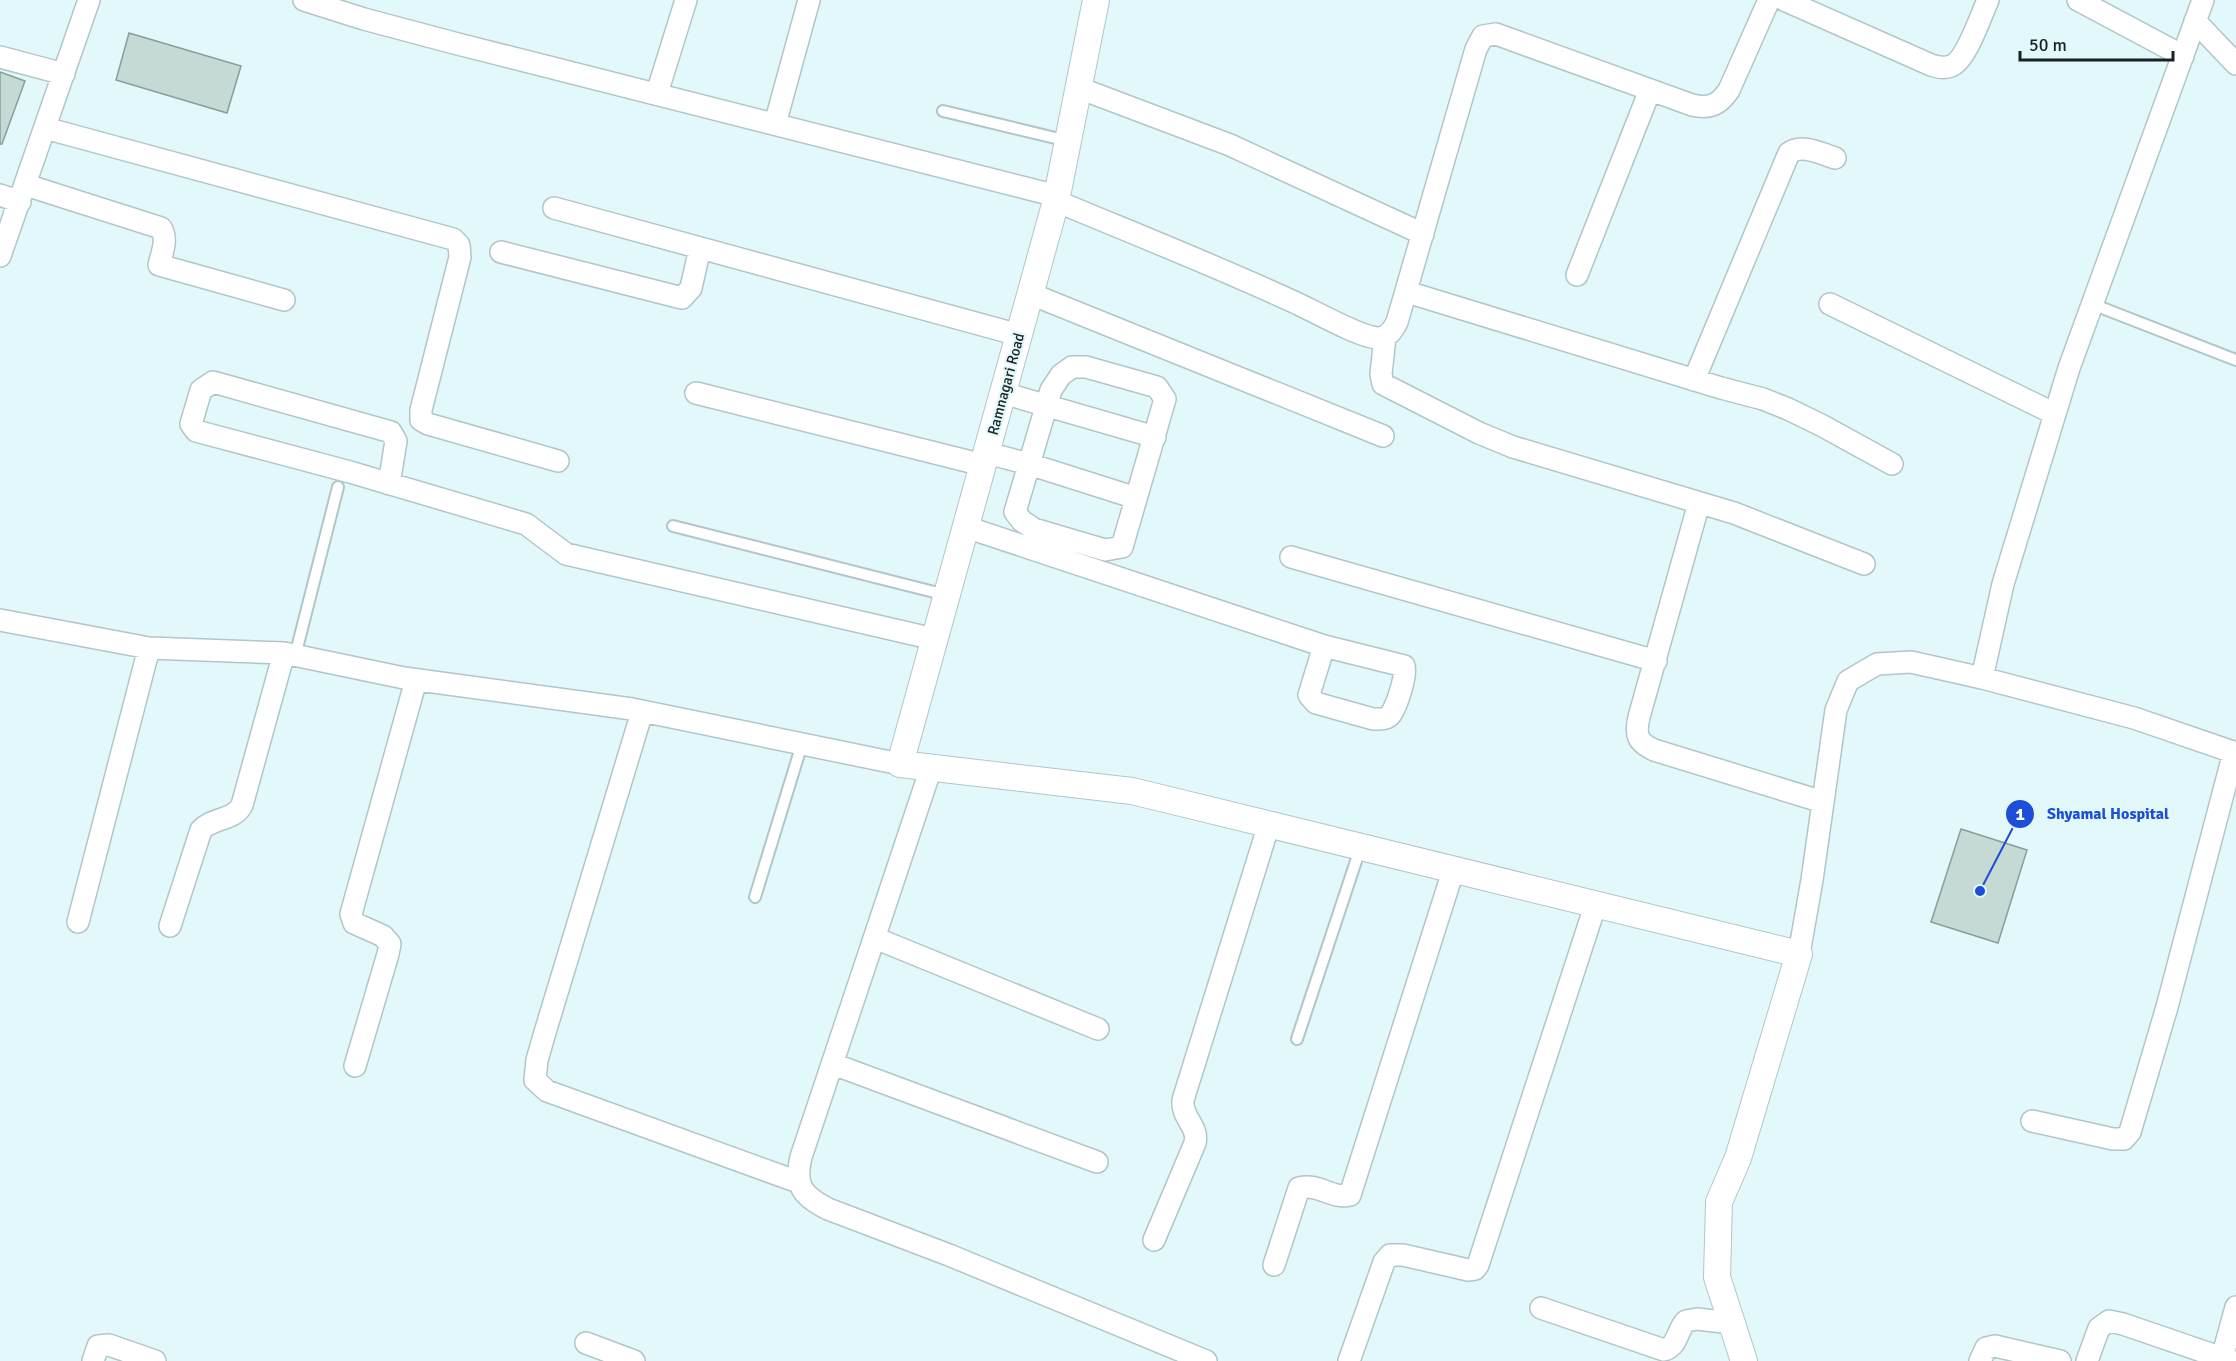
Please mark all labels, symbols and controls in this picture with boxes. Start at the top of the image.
scale bar [2020,24,2173,62]
text: 50 m [2029,34,2067,56]
street label: Ramnagari Road [984,331,1028,437]
callout: Shyamal Hospital [2005,797,2181,831]
text: 1 [2015,803,2025,825]
text: Shyamal Hospital [2047,804,2169,824]

